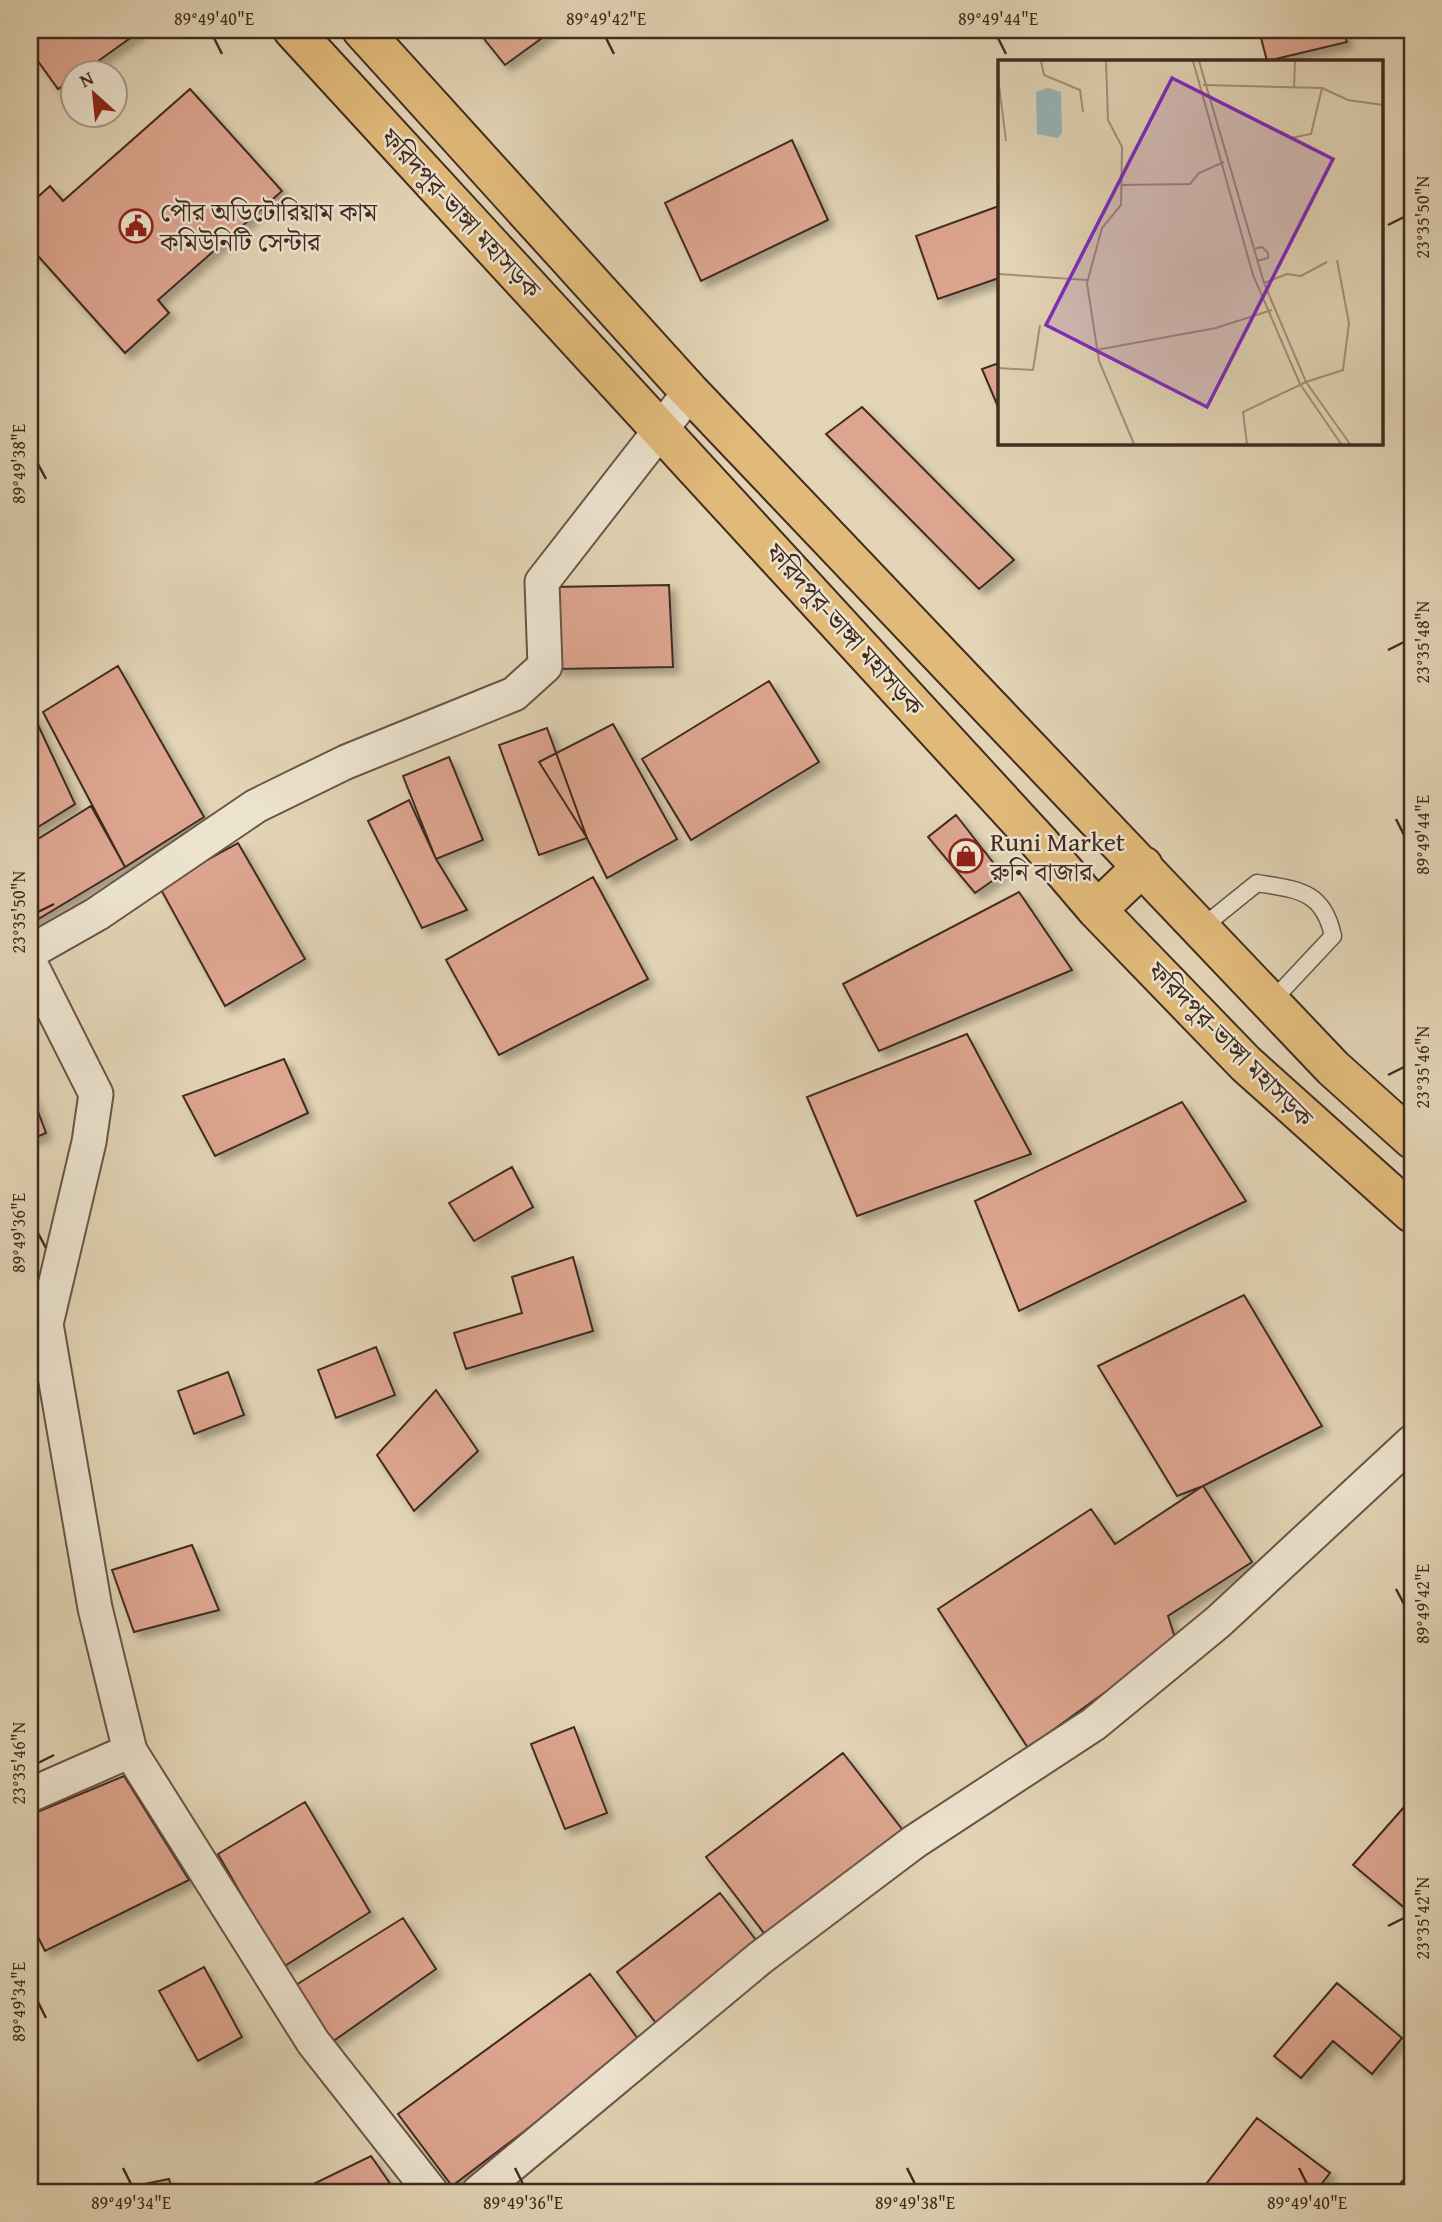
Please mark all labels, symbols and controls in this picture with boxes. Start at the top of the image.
text: 89°49'40"E [174,5,254,32]
text: 89°49'42"E [566,5,646,32]
text: 89°49'44"E [958,5,1038,32]
north arrow [60,60,130,130]
inset map [998,60,1382,444]
text: N [74,63,99,94]
street label: ফরিদপুর-ভাঙ্গা মহাসড়ক [371,118,552,308]
text: 23°35'50"N [1409,175,1436,258]
place label: পৌর অডিটোরিয়াম কাম কমিউনিটি সেন্টার [159,192,378,261]
public building icon: পৌর অডিটোরিয়াম কাম কমিউনিটি সেন্টার [117,207,155,245]
text: 89°49'38"E [5,424,32,504]
street label: ফরিদপুর-ভাঙ্গা মহাসড়ক [756,533,934,725]
text: 23°35'48"N [1409,600,1436,683]
text: 89°49'44"E [1409,795,1436,875]
place label: Runi Market রুনি বাজার [989,822,1125,891]
shop icon: Runi Market রুনি বাজার [947,837,985,875]
text: 23°35'50"N [5,870,32,953]
street label: ফরিদপুর-ভাঙ্গা মহাসড়ক [1139,952,1324,1137]
text: 23°35'46"N [1409,1025,1436,1108]
text: 89°49'36"E [5,1193,32,1273]
text: 89°49'42"E [1409,1564,1436,1644]
text: 23°35'46"N [5,1721,32,1804]
text: 23°35'42"N [1409,1876,1436,1959]
text: 89°49'34"E [5,1962,32,2042]
text: 89°49'34"E [91,2189,171,2216]
text: 89°49'36"E [483,2189,563,2216]
text: 89°49'38"E [875,2189,955,2216]
text: 89°49'40"E [1267,2189,1347,2216]

